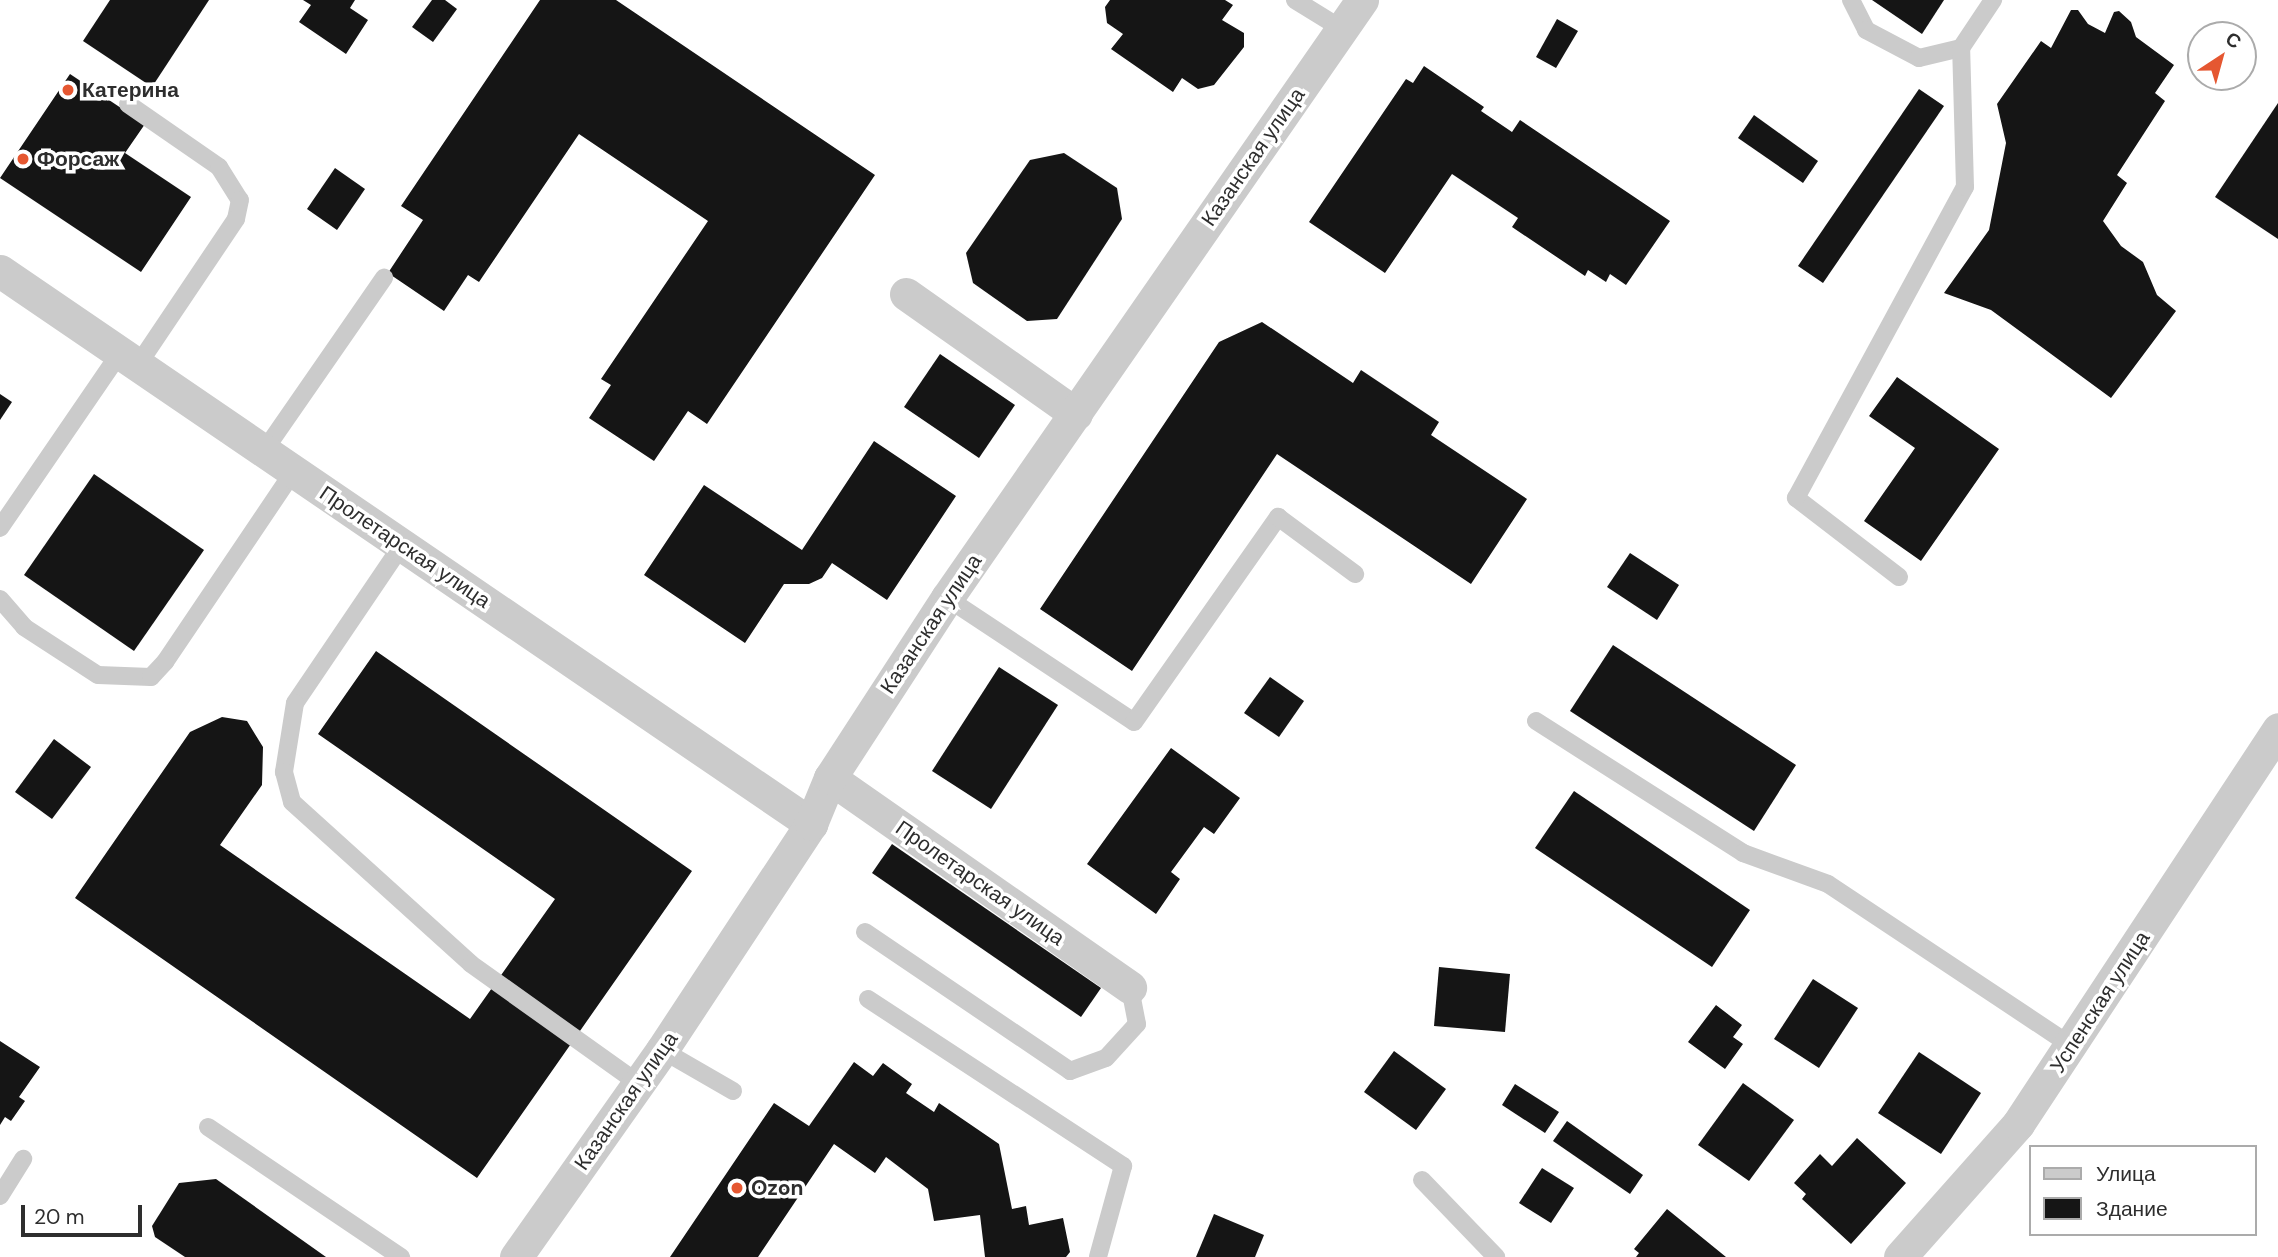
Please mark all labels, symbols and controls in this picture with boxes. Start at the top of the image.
north arrow [2187,21,2257,91]
text: С [2221,26,2246,54]
place label: Катерина [82,77,179,103]
marker: Катерина [60,82,76,98]
street label: Казанская улица [1196,83,1310,231]
place label: Форсаж [37,146,119,172]
marker: Форсаж [15,151,31,167]
street label: Пролетарская улица [315,481,495,613]
street label: Казанская улица [875,549,987,699]
street label: Пролетарская улица [891,815,1069,951]
street label: Успенская улица [2045,927,2155,1077]
street label: Казанская улица [569,1027,683,1175]
legend [2030,1145,2257,1236]
text: Улица [2096,1160,2156,1188]
place label: Ozon [751,1175,804,1201]
marker: Ozon [729,1180,745,1196]
scale bar [24,1190,145,1234]
text: Здание [2096,1195,2168,1223]
text: 20 m [34,1203,85,1231]

